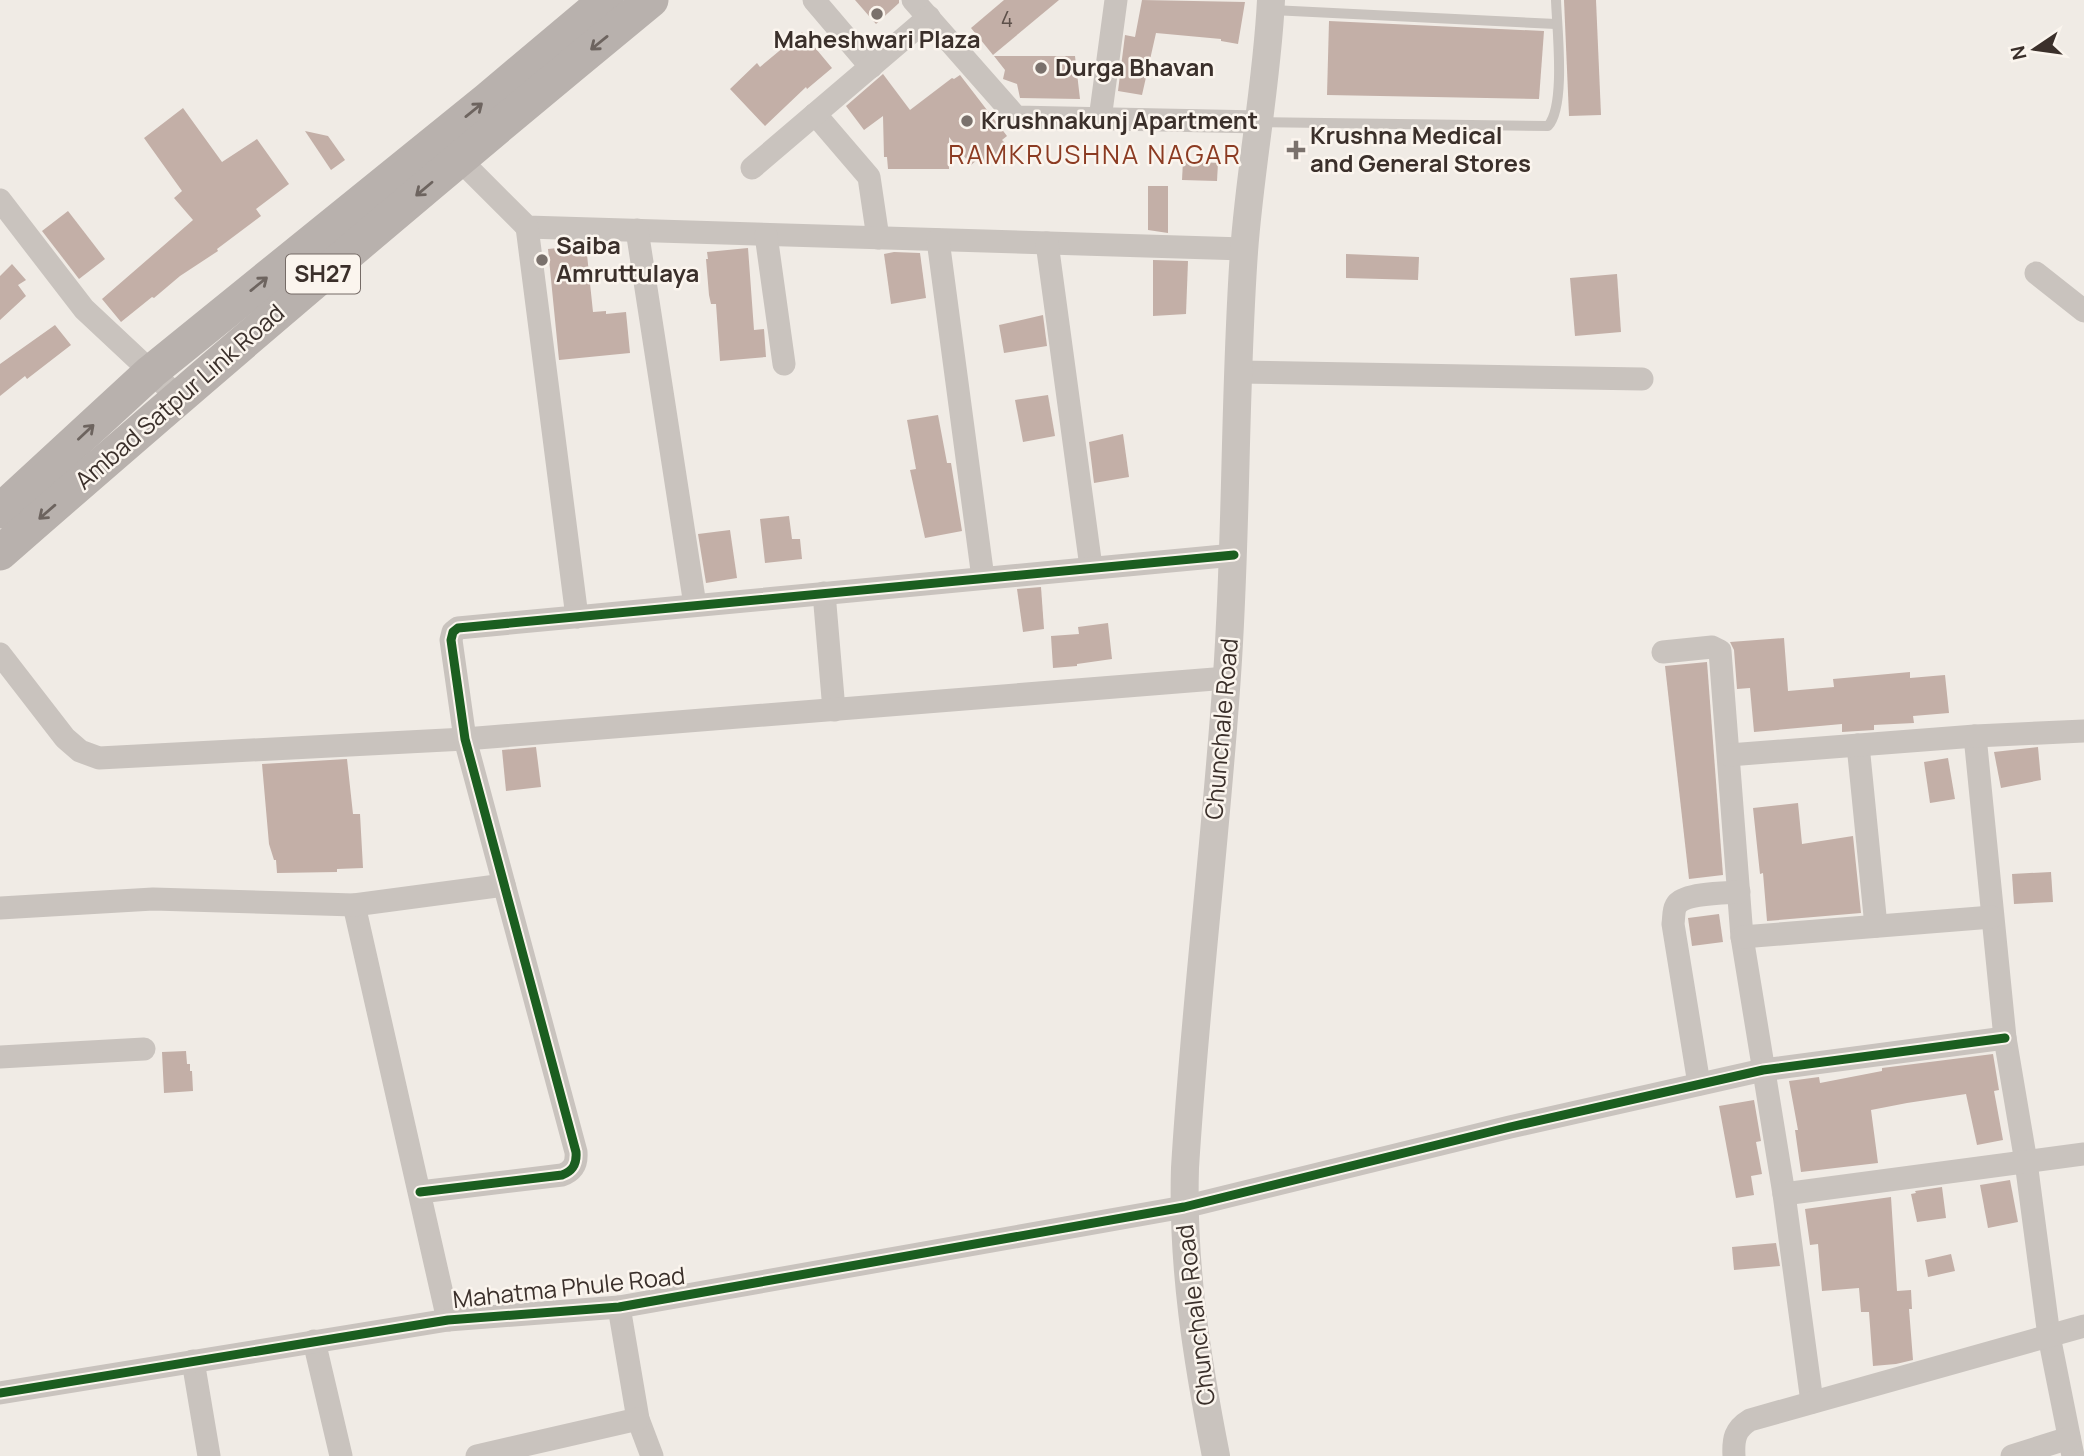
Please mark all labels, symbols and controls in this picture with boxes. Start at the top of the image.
house number: 4 [1001,5,1013,33]
marker: Maheshwari Plaza [869,6,885,22]
north arrow [2000,14,2070,84]
place label: Maheshwari Plaza [773,22,981,55]
one-way arrow [590,36,608,51]
text: N [2004,43,2033,62]
place label: Durga Bhavan [1055,50,1214,83]
marker: Durga Bhavan [1033,60,1049,76]
one-way arrow [465,103,483,118]
place label: Krushnakunj Apartment [981,103,1258,136]
marker: Krushnakunj Apartment [959,113,975,129]
place label: Krushna Medical and General Stores [1310,118,1531,179]
district label: RAMKRUSHNA NAGAR [948,136,1242,172]
marker: Krushna Medical and General Stores [1288,142,1304,158]
one-way arrow [415,181,433,197]
place label: Saiba Amruttulaya [556,228,699,289]
marker: Saiba Amruttulaya [534,252,550,268]
road number: SH27 [286,255,360,294]
one-way arrow [250,277,268,292]
street label: Ambad Satpur Link Road [67,296,291,496]
one-way arrow [77,424,95,440]
one-way arrow [38,504,56,520]
street label: Chunchale Road [1196,637,1245,821]
street label: Chunchale Road [1167,1223,1222,1408]
street label: Mahatma Phule Road [451,1258,687,1315]

